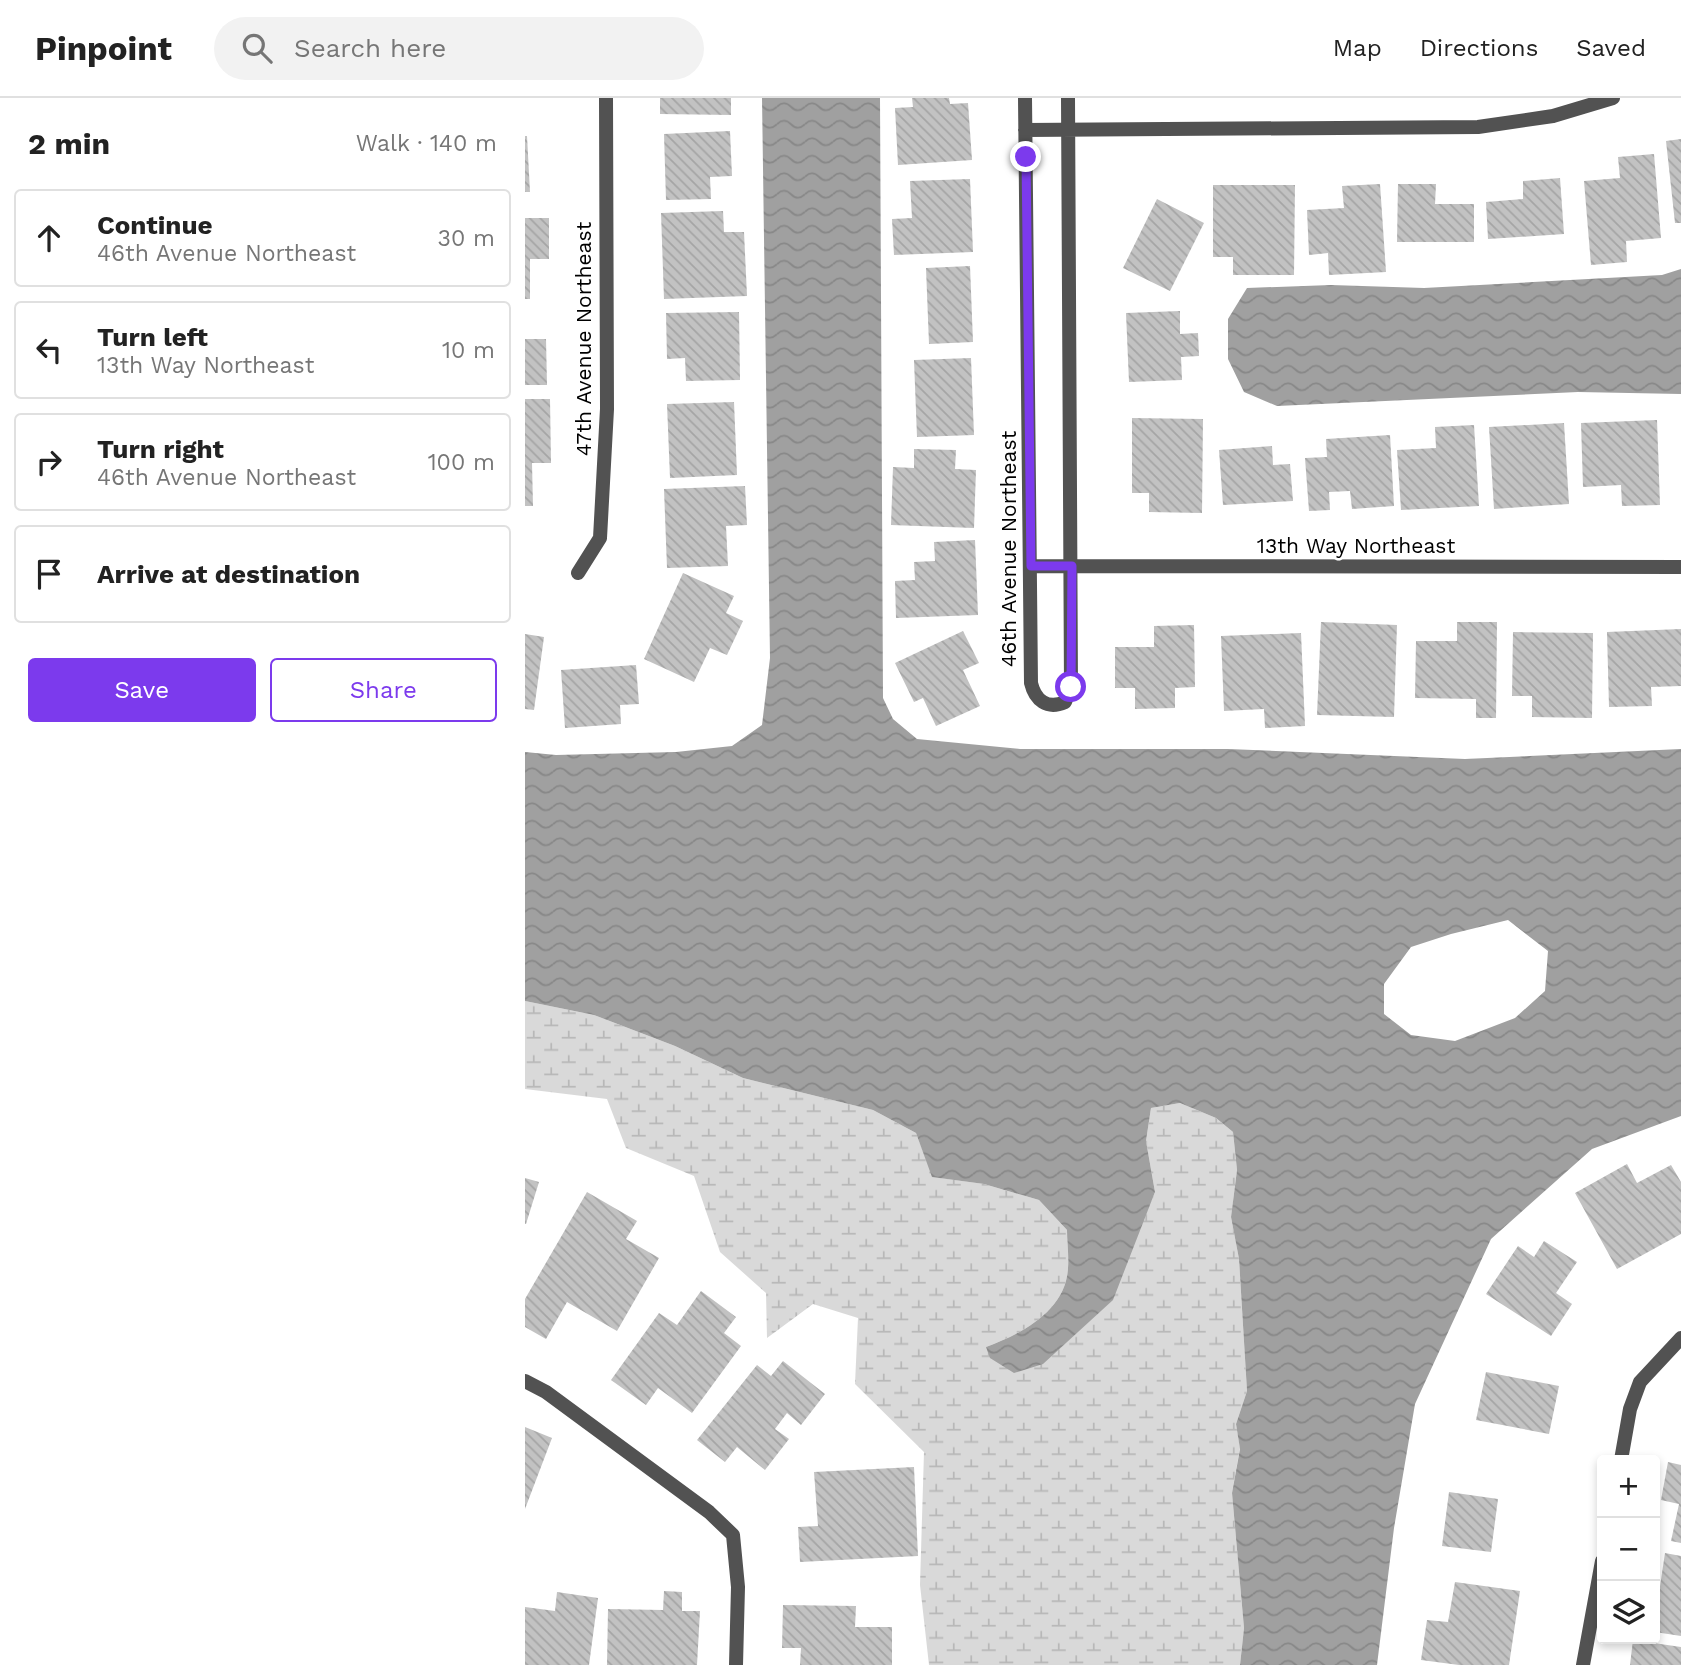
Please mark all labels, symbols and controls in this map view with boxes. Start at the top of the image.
search box [214,17,704,80]
text: Pinpoint [35,29,172,68]
icon: search [238,29,276,67]
text: Search here [294,33,446,63]
text: Map [1333,34,1382,62]
text: Directions [1420,34,1538,62]
text: Saved [1576,34,1646,62]
text: 2 min [28,126,110,161]
text: Walk · 140 m [356,130,497,157]
route end [1010,141,1041,172]
text: Continue [97,210,213,240]
icon: ahead [30,219,68,257]
street label: 47th Avenue Northeast [571,222,596,456]
text: 30 m [438,225,495,252]
text: 46th Avenue Northeast [97,240,356,267]
text: Turn left [97,322,208,352]
icon: left [30,331,68,369]
text: 10 m [442,337,495,364]
text: 13th Way Northeast [97,352,314,379]
street label: 46th Avenue Northeast [996,430,1021,667]
text: Turn right [97,434,224,464]
icon: right [30,443,68,481]
text: 100 m [428,449,495,476]
text: 46th Avenue Northeast [97,464,356,491]
street label: 13th Way Northeast [1257,533,1455,558]
icon: arrive [30,555,68,593]
text: Arrive at destination [97,559,360,589]
button: Save [28,658,256,722]
button: Share [270,658,497,722]
route start [1055,671,1086,702]
map controls [1597,1455,1660,1644]
button: + [1597,1455,1660,1518]
button: − [1597,1518,1660,1581]
button: layers [1597,1581,1660,1644]

